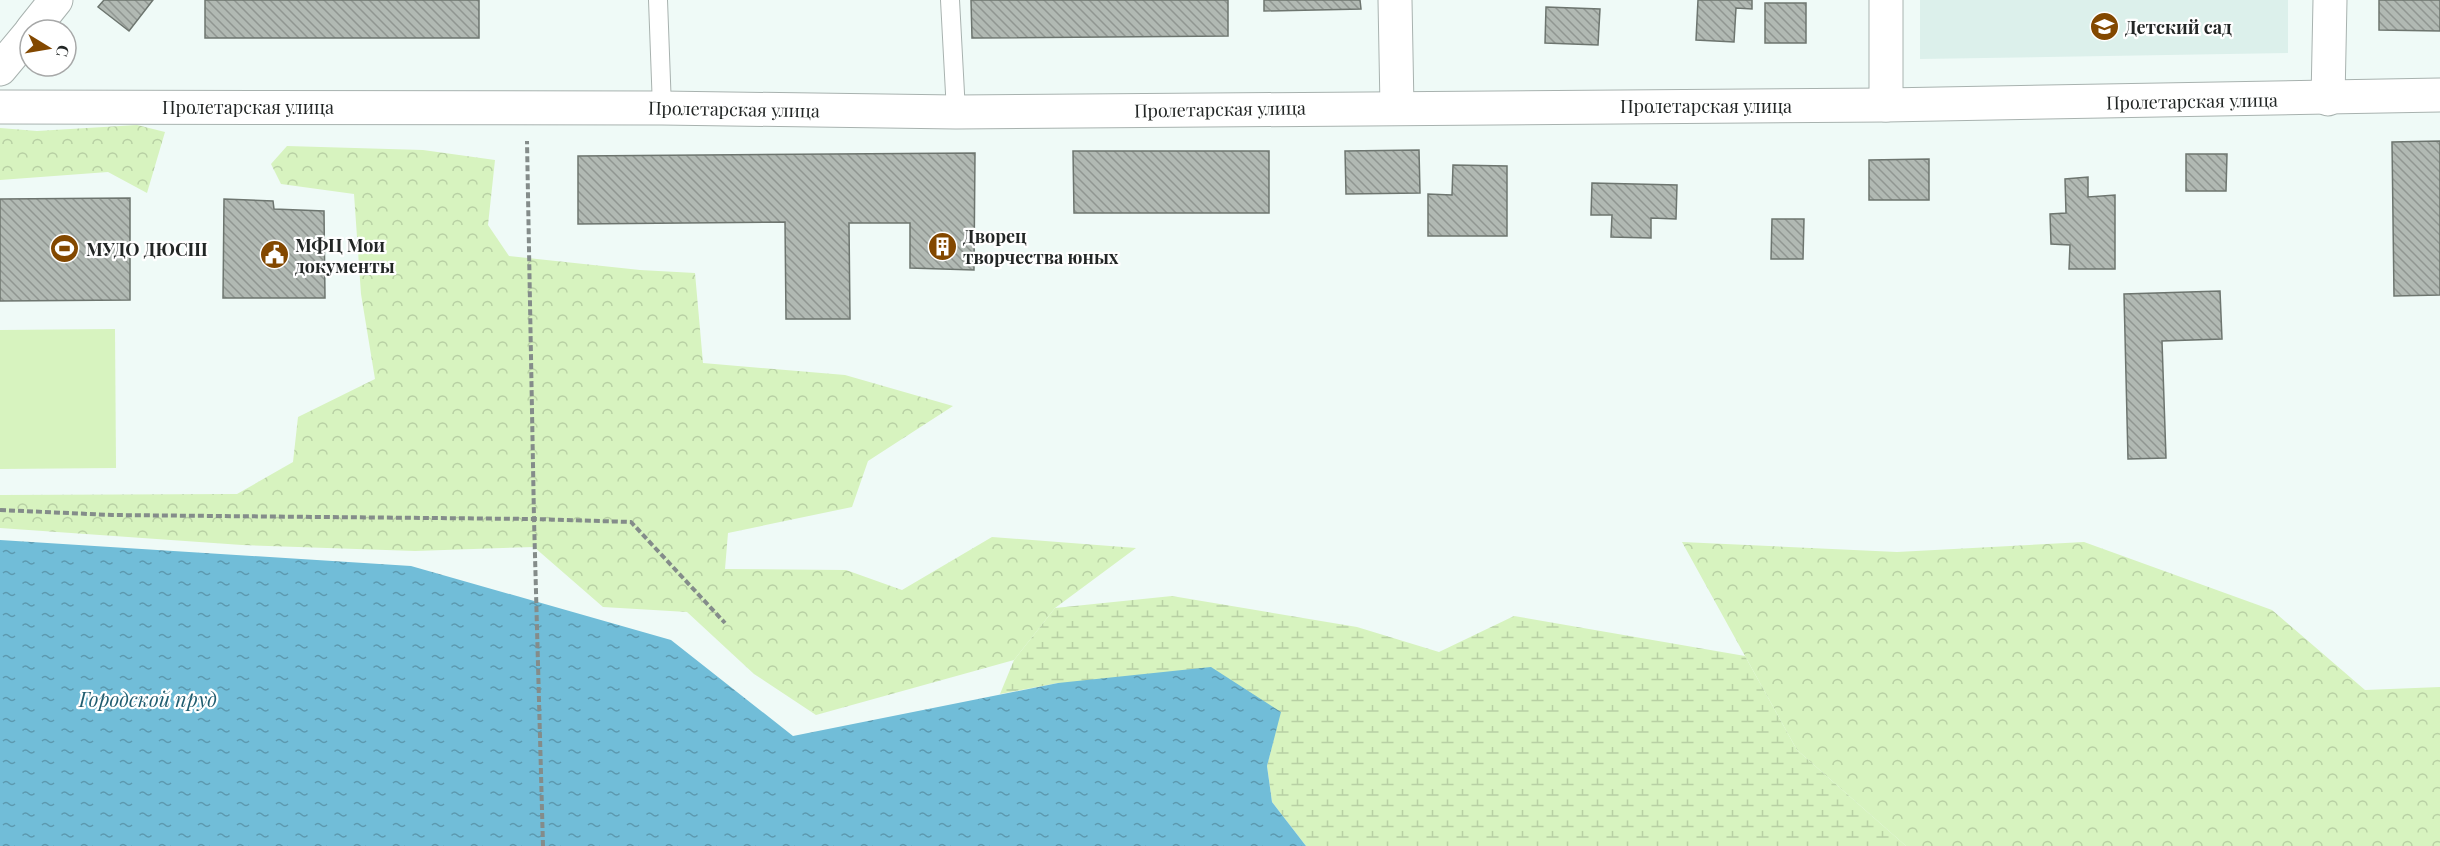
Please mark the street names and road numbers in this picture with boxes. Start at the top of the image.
street label: Пролетарская улица [2106,88,2278,114]
street label: Пролетарская улица [1620,94,1792,118]
street label: Пролетарская улица [162,95,334,119]
street label: Пролетарская улица [648,96,820,122]
street label: Пролетарская улица [1134,96,1306,122]

